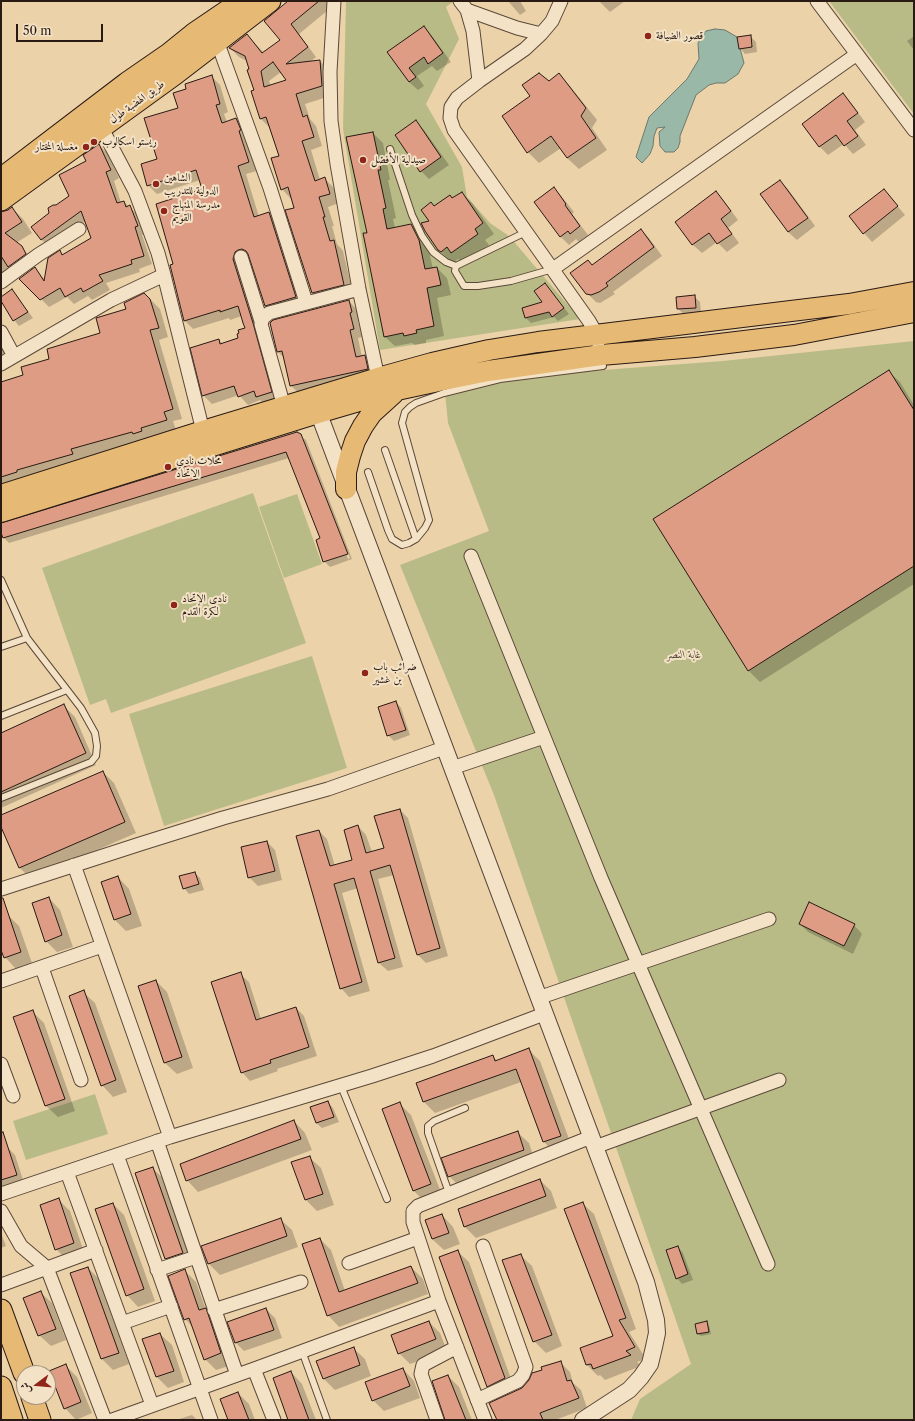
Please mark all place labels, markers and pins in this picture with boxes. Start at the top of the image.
place label: قصور الضيافة [656,29,703,43]
marker: قصور الضيافة [643,31,653,41]
place label: ريستو اسكالوب [102,135,157,149]
marker: ريستو اسكالوب [89,137,99,147]
place label: مغسلة المختار [35,140,78,154]
marker: مغسلة المختار [81,142,91,152]
place label: صيدلية الأفضل [371,153,426,167]
marker: صيدلية الأفضل [358,155,368,165]
place label: الشاهين الدولية للتدريب [164,171,218,197]
marker: الشاهين الدولية للتدريب [151,179,161,189]
place label: مدرسة المنهاج القويم [172,198,220,224]
marker: مدرسة المنهاج القويم [159,206,169,216]
place label: محلات نادي الاتحاد [176,454,221,480]
marker: محلات نادي الاتحاد [163,462,173,472]
place label: نادي الإتحاد لكرة القدم [182,592,227,618]
marker: نادي الإتحاد لكرة القدم [169,600,179,610]
place label: ضرائب باب بن غشير [373,660,417,686]
marker: ضرائب باب بن غشير [360,668,370,678]

